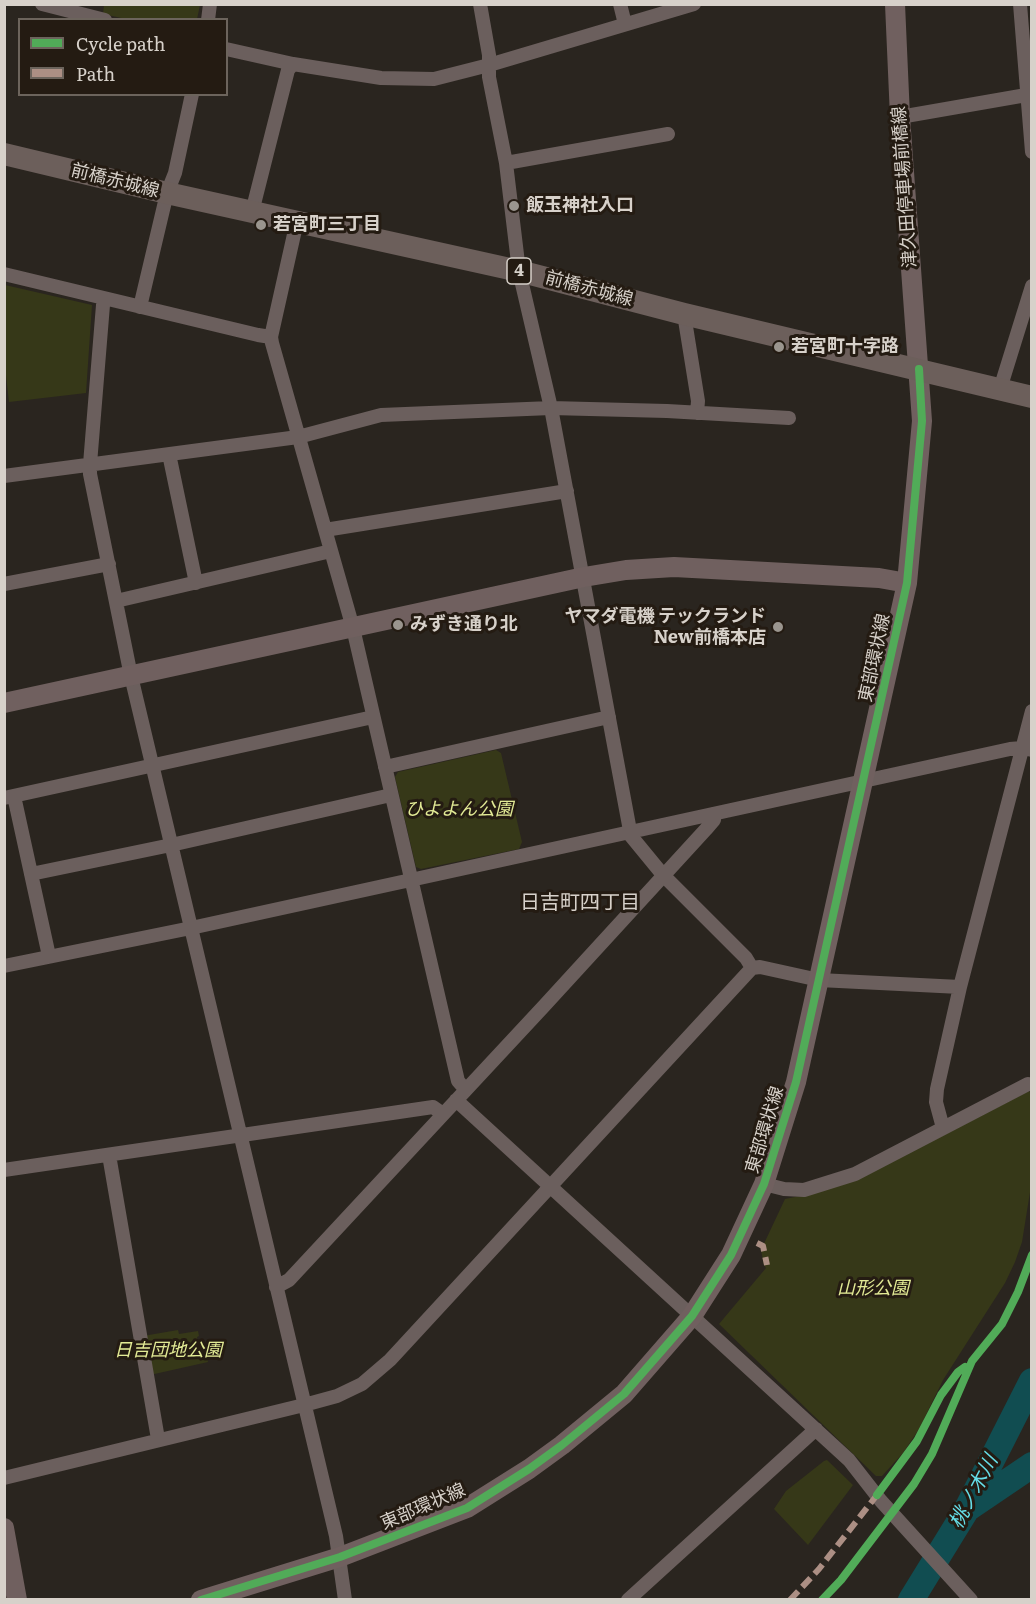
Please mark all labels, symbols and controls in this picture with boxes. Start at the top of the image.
legend [18,18,228,96]
text: Cycle path [76,30,165,57]
text: Path [76,60,115,87]
street label: 津久田停車場前橋線 [889,105,921,269]
street label: 前橋赤城線 [69,160,161,202]
place label: 飯玉神社入口 [526,195,634,217]
marker: 飯玉神社入口 [507,199,521,213]
place label: 若宮町三丁目 [273,214,381,236]
marker: 若宮町三丁目 [254,218,268,232]
road number: 4 [507,258,531,284]
street label: 前橋赤城線 [543,267,635,311]
place label: 若宮町十字路 [791,336,899,358]
marker: 若宮町十字路 [772,340,786,354]
place label: ヤマダ電機 テックランド New前橋本店 [564,606,766,648]
street label: 東部環状線 [855,612,895,704]
place label: みずき通り北 [410,614,518,636]
marker: みずき通り北 [391,618,405,632]
marker: ヤマダ電機 テックランド New前橋本店 [771,620,785,634]
park label: ひよよん公園 [405,799,513,821]
district label: 日吉町四丁目 [520,891,640,915]
street label: 東部環状線 [742,1084,788,1176]
park label: 山形公園 [837,1278,909,1300]
park label: 日吉団地公園 [114,1340,222,1362]
water label: 桃ノ木川 [945,1451,1003,1533]
street label: 東部環状線 [377,1479,469,1535]

